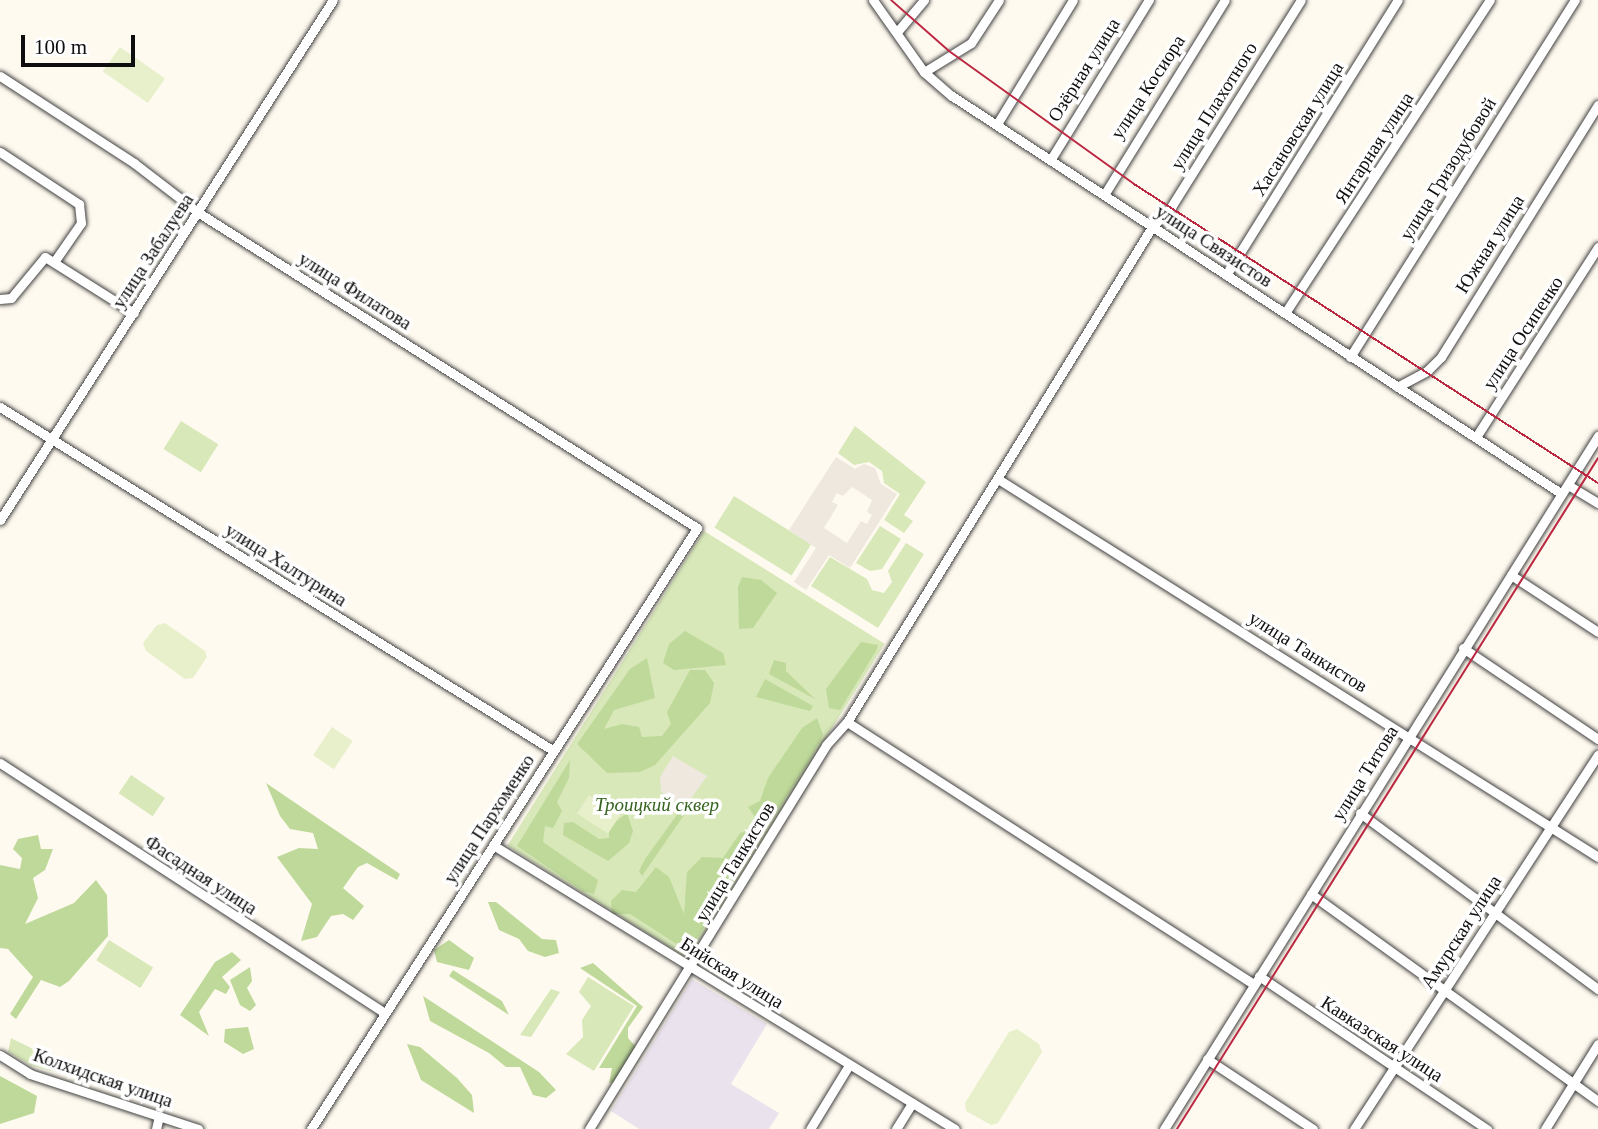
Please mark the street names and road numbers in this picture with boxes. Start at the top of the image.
street label: Озёрная улица [1043,14,1125,126]
street label: улица Косиора [1106,31,1190,143]
street label: улица Плахотного [1166,38,1262,174]
street label: Хасановская улица [1248,58,1348,200]
street label: Янтарная улица [1329,88,1419,208]
street label: улица Гризодубовой [1395,93,1501,245]
street label: улица Забалуева [107,189,199,313]
street label: Южная улица [1451,191,1529,297]
street label: улица Связистов [1151,200,1277,292]
street label: улица Филатова [294,247,416,335]
street label: улица Осипенко [1478,272,1568,394]
street label: улица Халтурина [221,518,351,612]
street label: улица Танкистов [1244,606,1372,698]
street label: улица Титова [1327,721,1403,825]
street label: улица Пархоменко [439,750,539,888]
street label: улица Танкистов [690,798,780,926]
street label: Фасадная улица [141,830,261,920]
street label: Амурская улица [1416,871,1506,993]
street label: Бийская улица [676,932,788,1014]
street label: Кавказская улица [1317,991,1447,1087]
street label: Колхидская улица [30,1043,176,1113]

